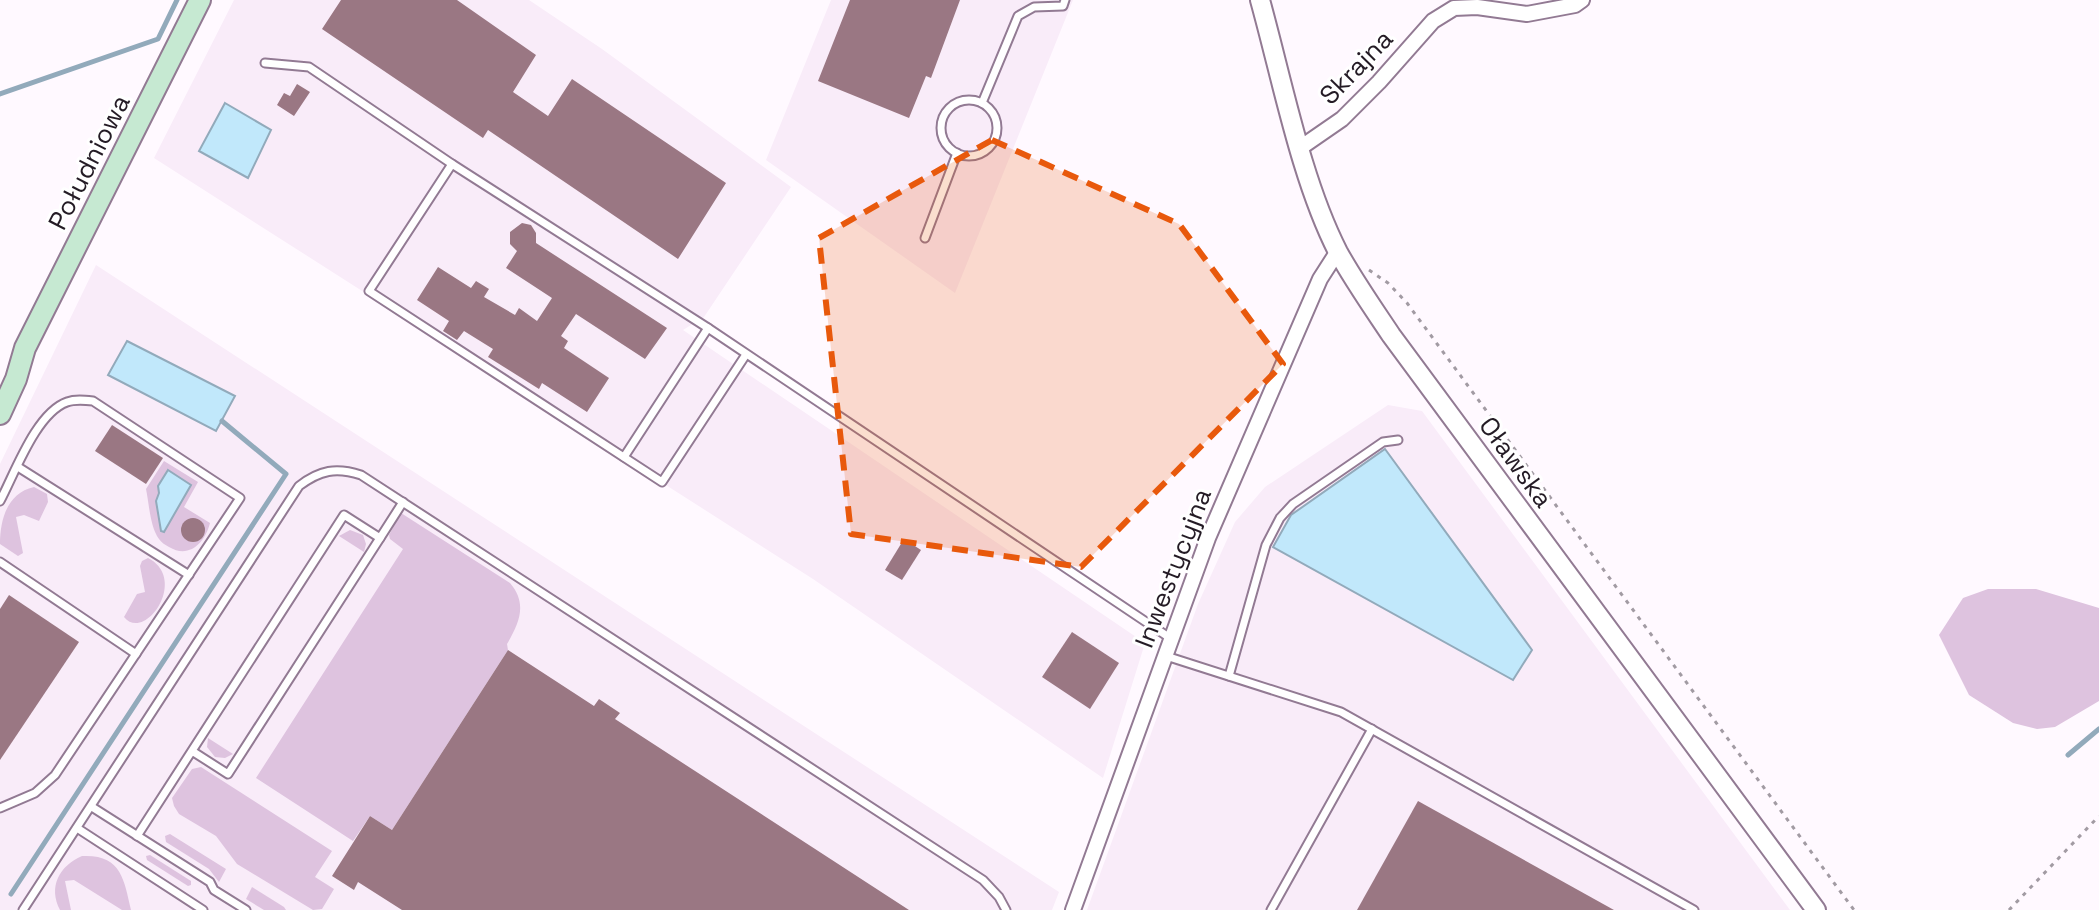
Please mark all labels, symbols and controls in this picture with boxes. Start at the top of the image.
street label: Skrajna [1312,22,1400,112]
street label: Południowa [40,89,138,235]
street label: Oławska [1471,410,1561,514]
street label: Inwestycyjna [1127,483,1219,653]

